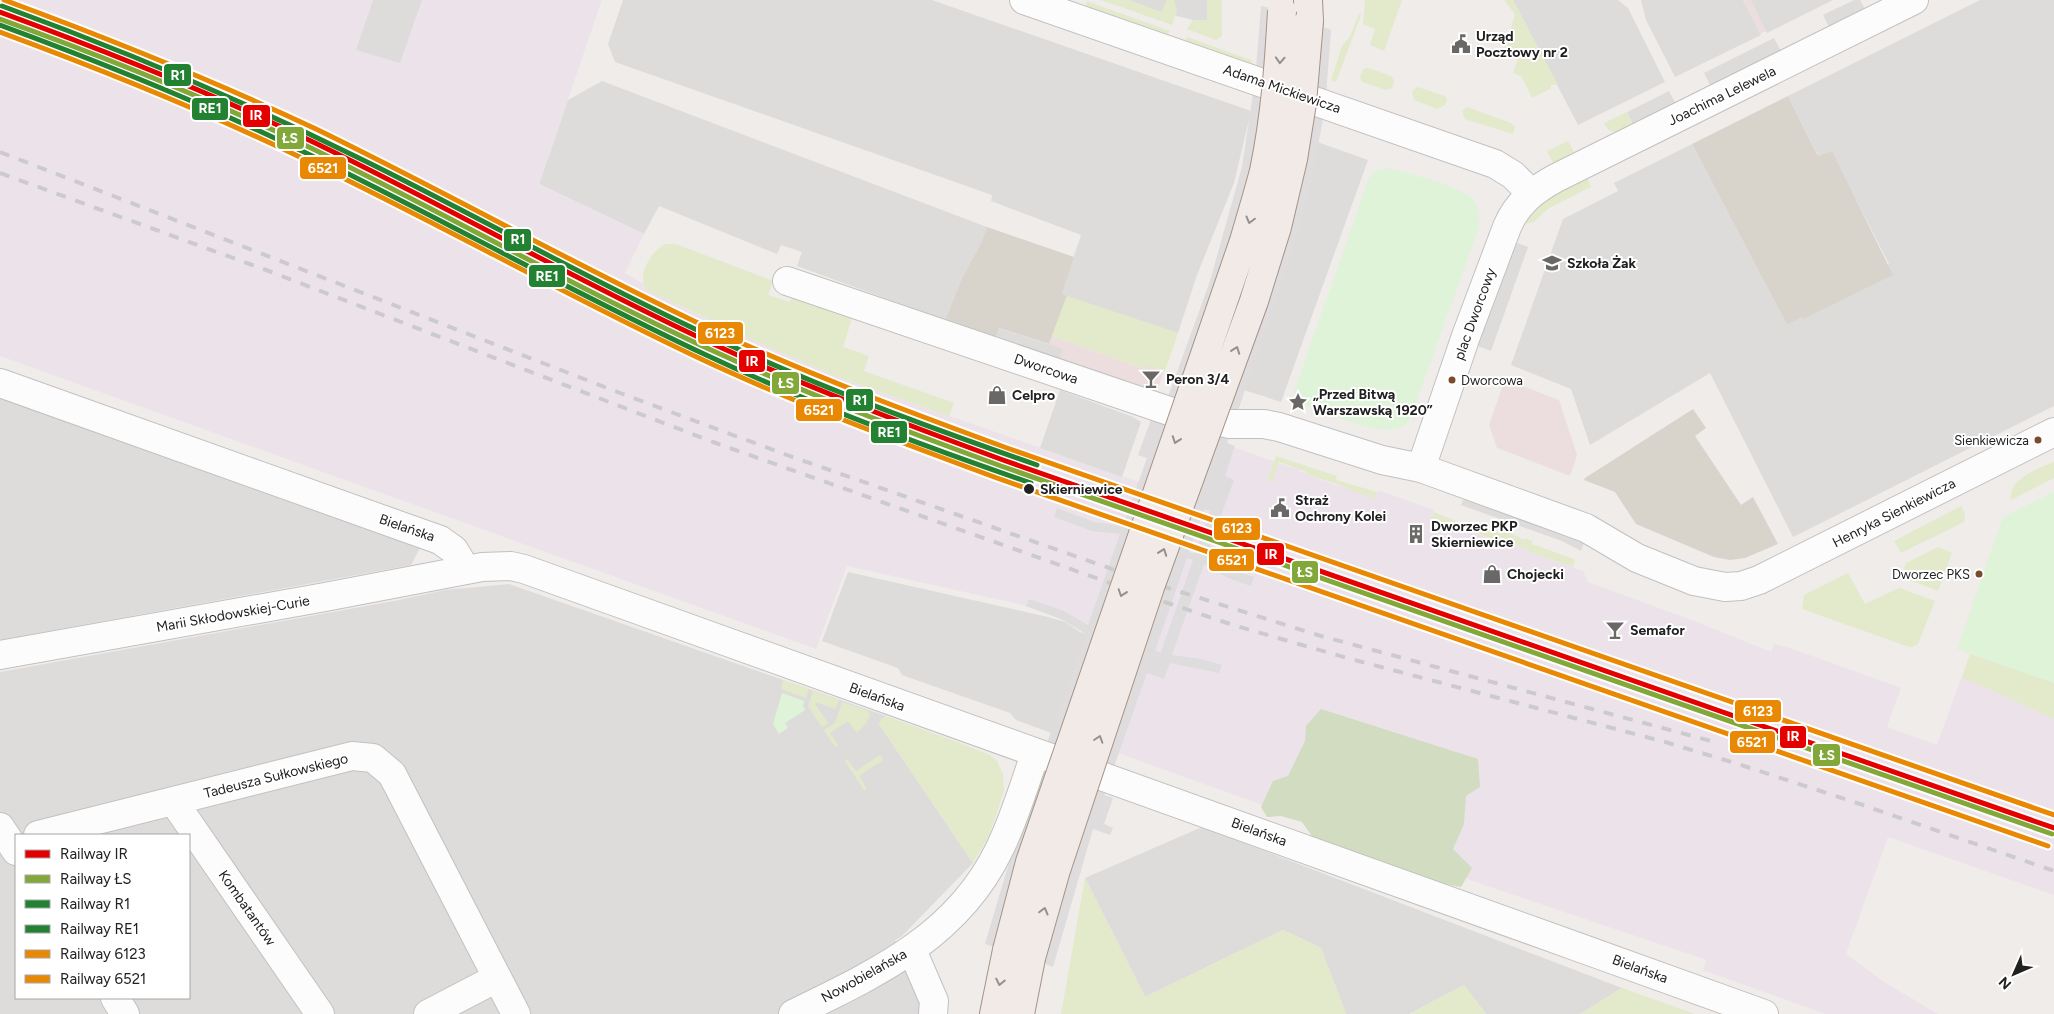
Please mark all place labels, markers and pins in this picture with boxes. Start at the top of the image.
place label: Urząd Pocztowy nr 2 [1476,28,1568,61]
public building icon: Urząd Pocztowy nr 2 [1450,33,1472,55]
school or university icon: Szkoła Żak [1541,252,1563,274]
place label: Szkoła Żak [1567,255,1637,272]
bar icon: Peron 3/4 [1140,368,1162,390]
place label: Peron 3/4 [1166,371,1230,388]
place label: Dworcowa [1461,373,1523,388]
marker: Dworcowa [1447,375,1457,385]
shop icon: Celpro [986,384,1008,406]
place label: „Przed Bitwą Warszawską 1920” [1313,386,1433,419]
place label: Celpro [1012,387,1055,404]
place icon: „Przed Bitwą Warszawską 1920” [1287,391,1309,413]
place label: Sienkiewicza [1954,433,2029,448]
marker: Sienkiewicza [2033,435,2043,445]
place label: Skierniewice [1040,481,1123,498]
marker: Skierniewice [1022,482,1036,496]
place label: Straż Ochrony Kolei [1295,492,1386,525]
public building icon: Straż Ochrony Kolei [1269,497,1291,519]
place label: Dworzec PKP Skierniewice [1431,518,1518,551]
building icon: Dworzec PKP Skierniewice [1405,523,1427,545]
shop icon: Chojecki [1481,563,1503,585]
place label: Chojecki [1507,566,1564,583]
place label: Dworzec PKS [1892,567,1970,582]
marker: Dworzec PKS [1974,569,1984,579]
bar icon: Semafor [1604,619,1626,641]
place label: Semafor [1630,622,1685,639]

